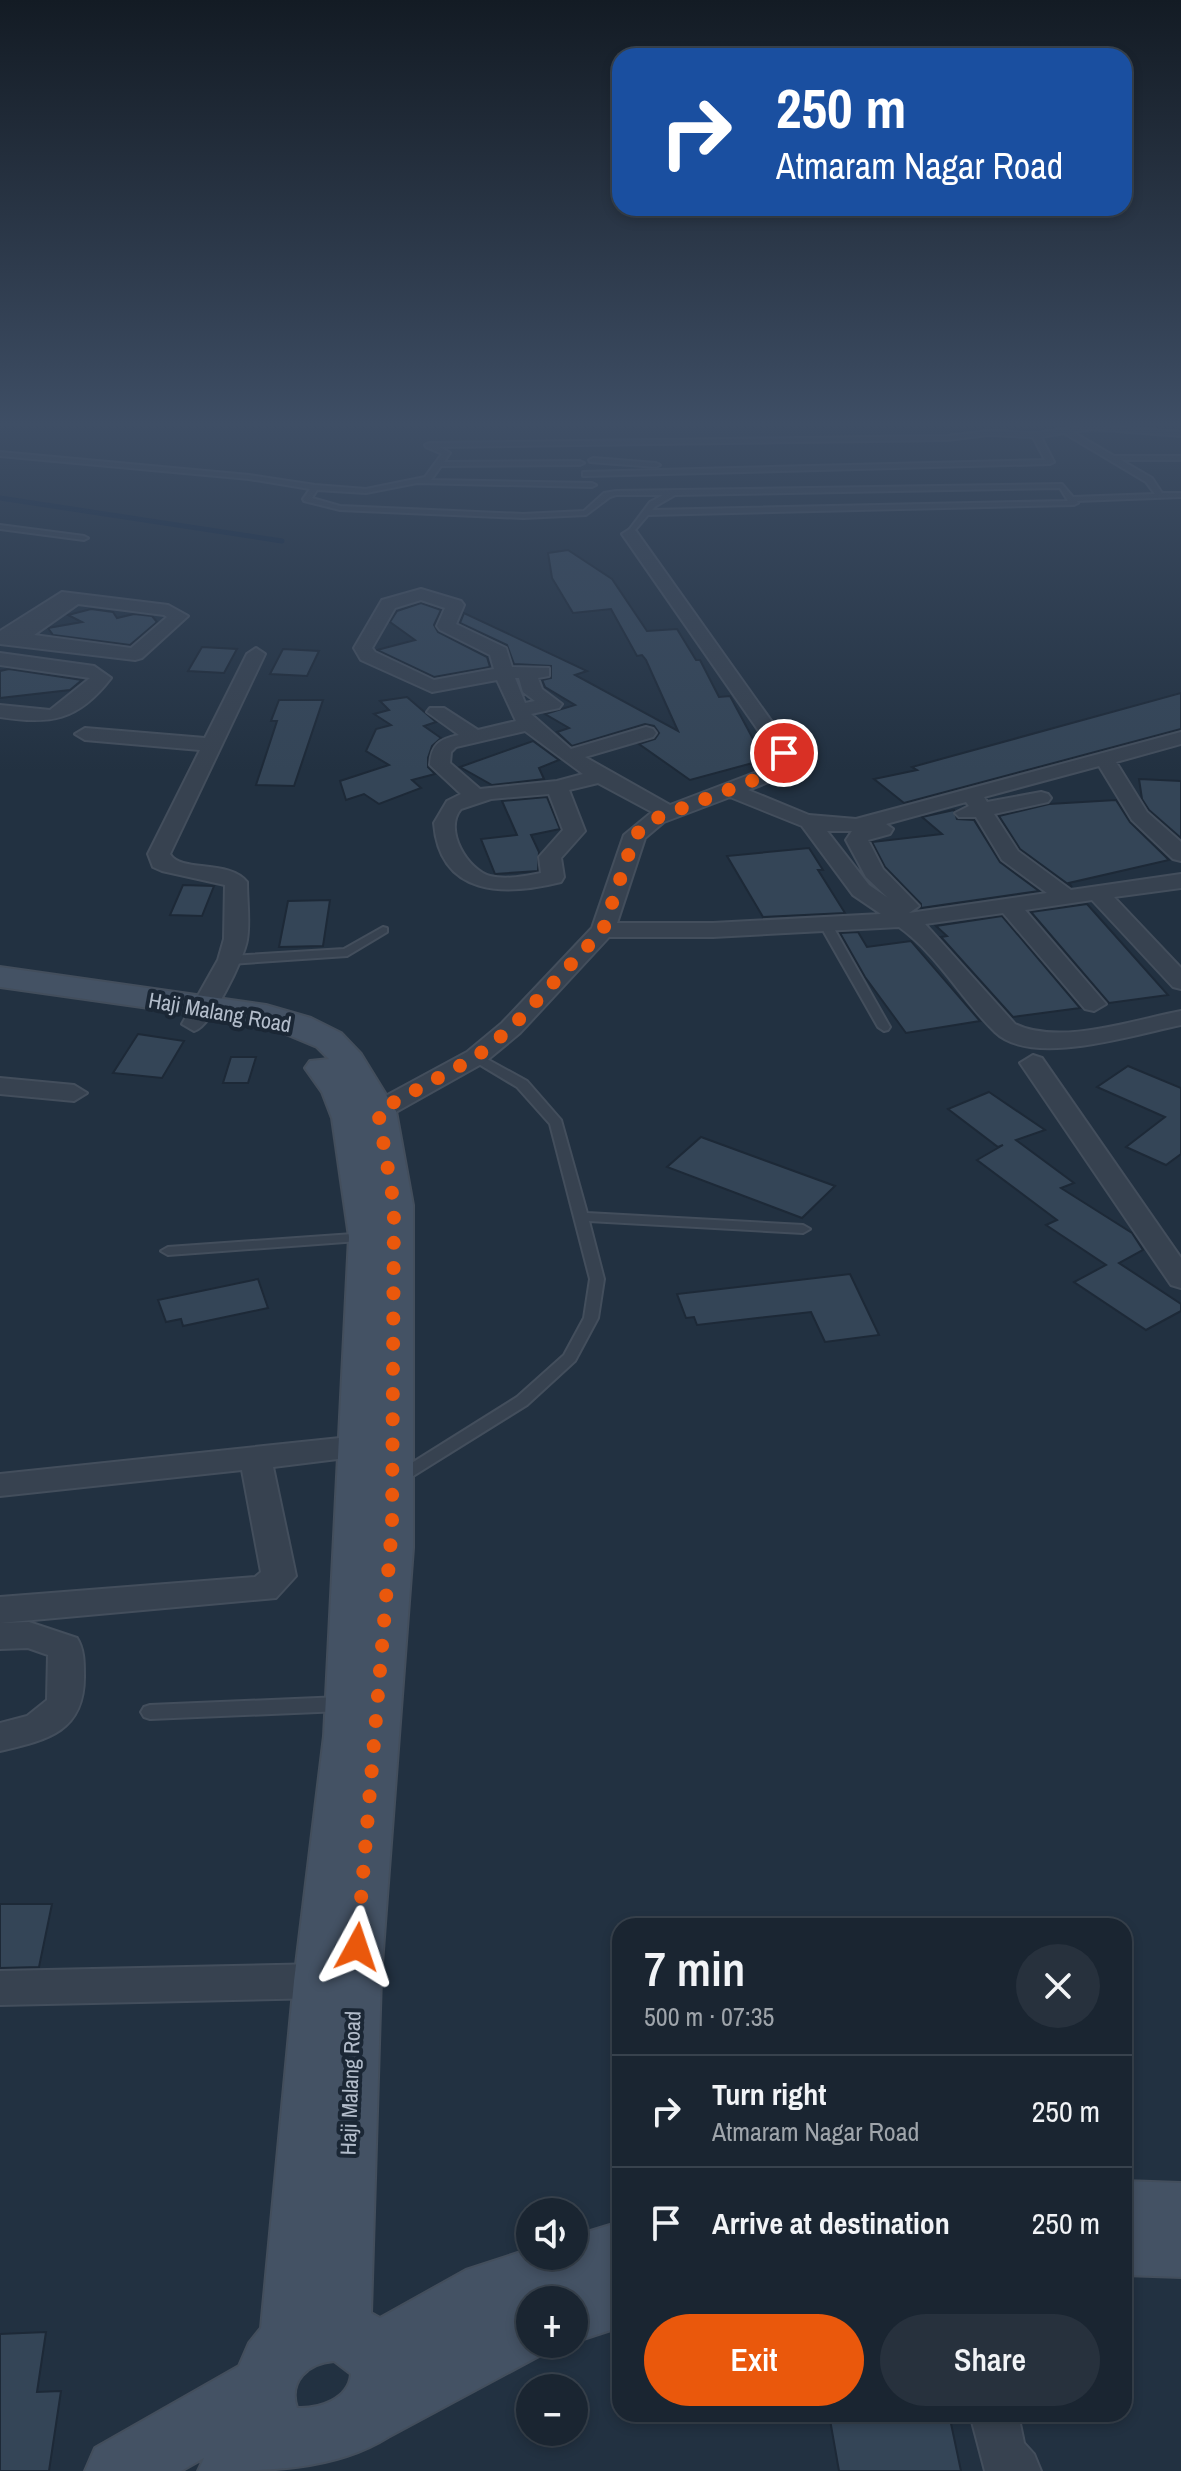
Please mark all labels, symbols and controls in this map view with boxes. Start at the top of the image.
text: 250 m [776,70,906,145]
icon: right [644,80,748,184]
text: Atmaram Nagar Road [776,142,1063,190]
pin [750,719,818,787]
icon: arrive [762,731,806,775]
street label: Haji Malang Road [146,985,294,1039]
position arrow [315,1905,399,1989]
text: 7 min [644,1936,745,2001]
button: close [1016,1944,1100,2028]
text: 500 m · 07:35 [644,1999,774,2034]
street label: Haji Malang Road [332,2010,368,2156]
text: Turn right [712,2074,826,2114]
icon: right [644,2089,688,2133]
text: 250 m [1032,2091,1100,2131]
text: Atmaram Nagar Road [712,2114,919,2149]
map controls [516,2198,588,2446]
button: sound [516,2198,588,2270]
icon: arrive [644,2201,688,2245]
text: Arrive at destination [712,2203,950,2243]
text: 250 m [1032,2203,1100,2243]
button: + [516,2286,588,2358]
button: Exit [644,2314,864,2406]
button: Share [880,2314,1100,2406]
button: − [516,2374,588,2446]

